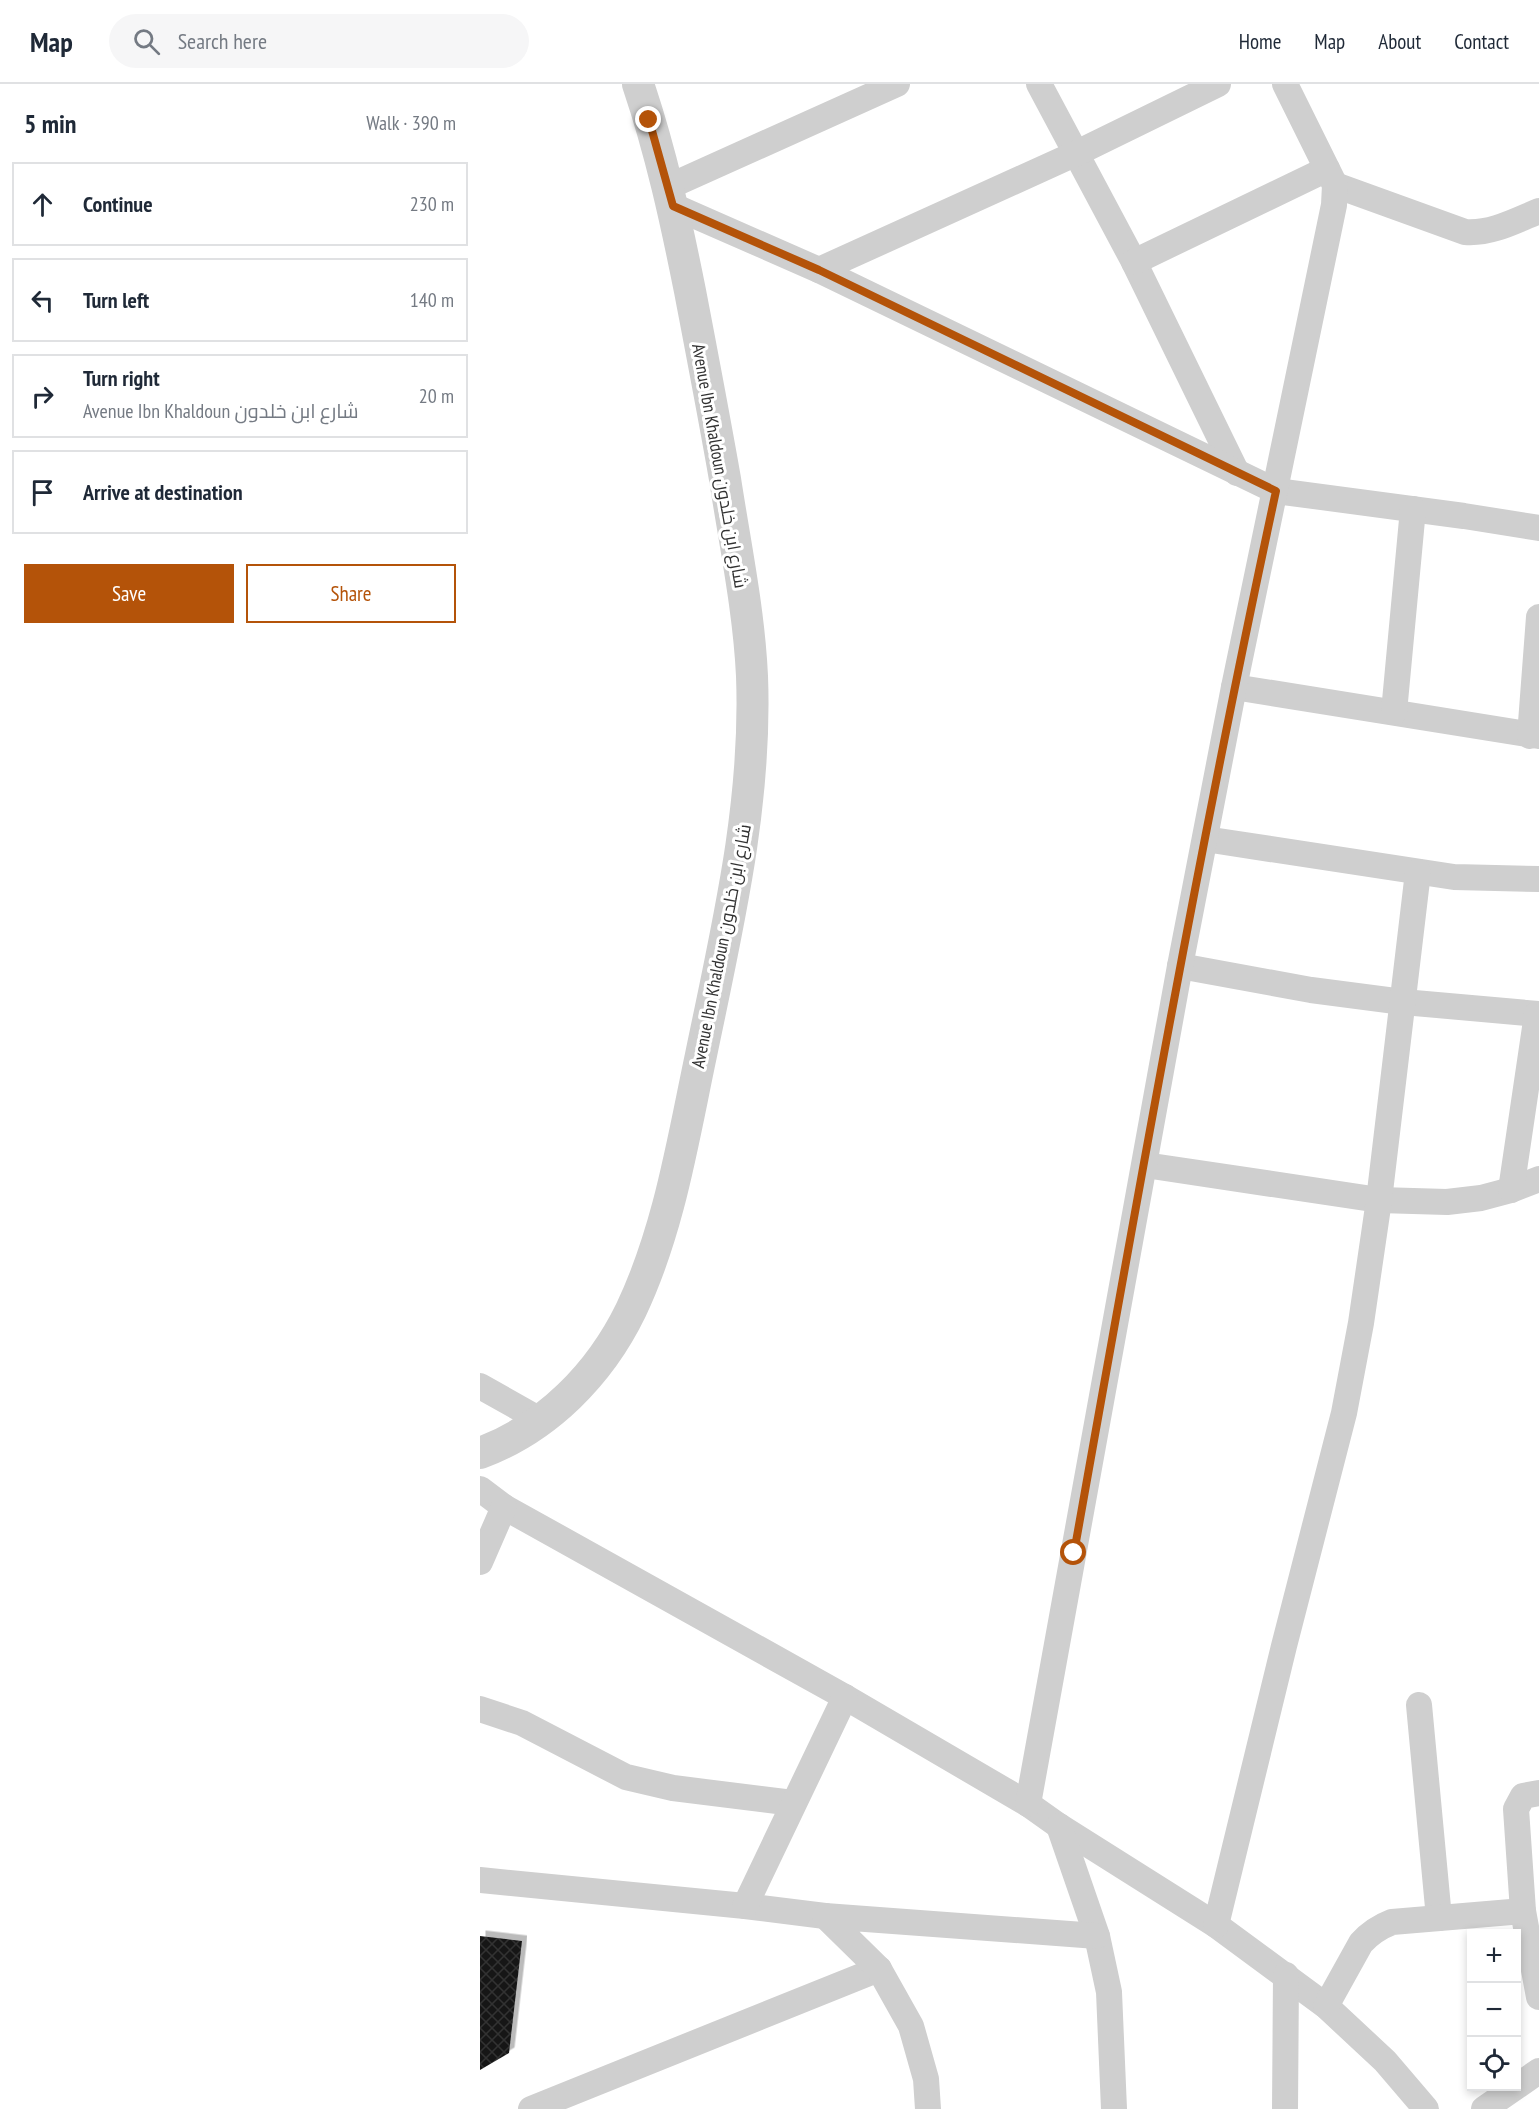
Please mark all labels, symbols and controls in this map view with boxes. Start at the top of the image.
search box [109,14,529,68]
text: Map [30,23,73,60]
icon: search [130,25,163,58]
text: Search here [178,27,267,55]
text: Home [1239,28,1281,55]
text: Map [1314,28,1345,55]
text: About [1378,28,1421,55]
text: Contact [1454,28,1509,55]
route end [635,106,661,132]
text: 5 min [24,107,77,140]
text: Walk · 390 m [366,110,456,136]
icon: ahead [26,188,59,221]
text: Continue [83,190,153,218]
text: 230 m [410,191,454,217]
icon: left [26,284,59,317]
text: Turn left [83,286,149,314]
text: 140 m [410,287,454,313]
street label: Avenue Ibn Khaldoun شارع ابن خلدون [686,342,753,590]
text: Turn right [83,364,160,392]
icon: right [26,380,59,413]
text: 20 m [419,383,454,409]
text: Avenue Ibn Khaldoun شارع ابن خلدون [83,398,359,424]
icon: arrive [26,476,59,509]
text: Arrive at destination [83,478,243,506]
button: Save [24,564,234,623]
button: Share [246,564,456,623]
street label: Avenue Ibn Khaldoun شارع ابن خلدون [686,822,757,1070]
route start [1060,1539,1086,1565]
map controls [1467,1929,1521,2091]
button: + [1467,1929,1521,1983]
button: − [1467,1983,1521,2037]
button: locate [1467,2037,1521,2091]

